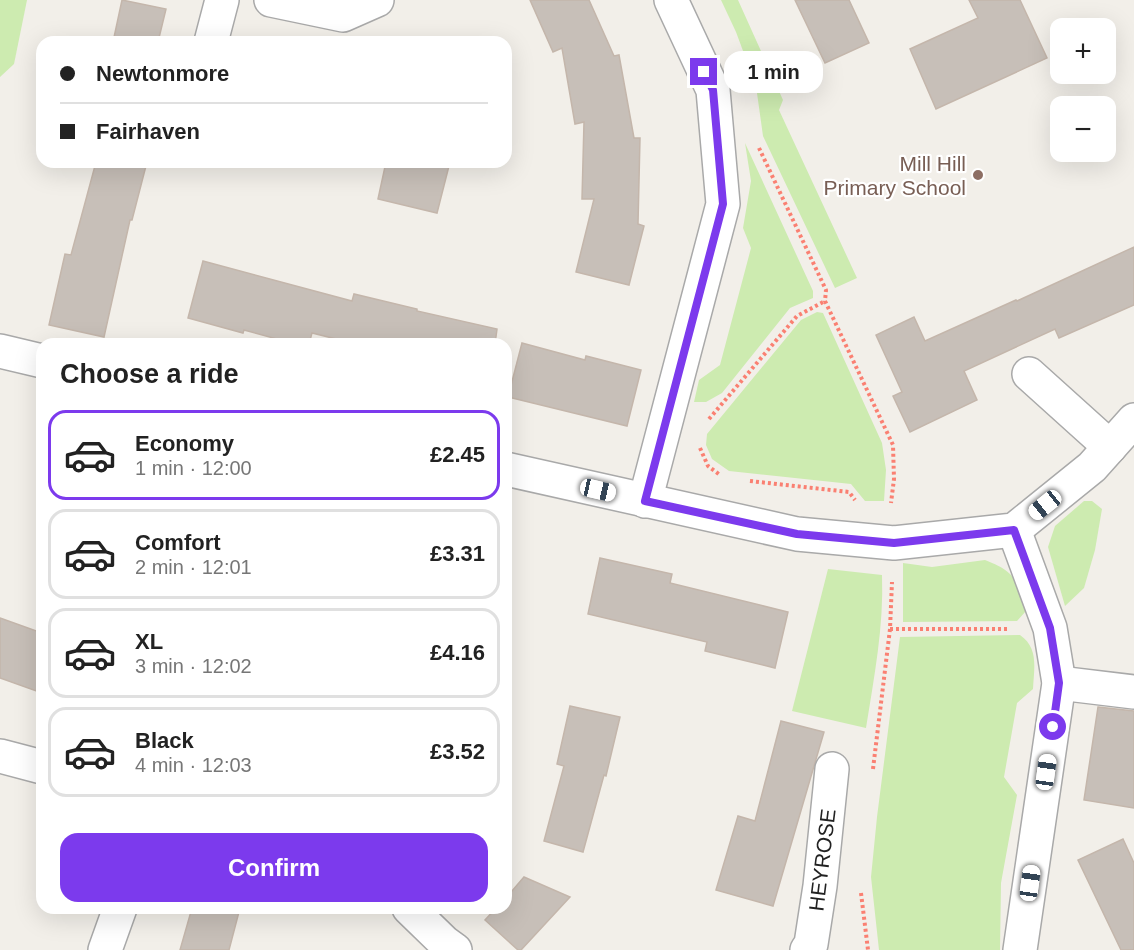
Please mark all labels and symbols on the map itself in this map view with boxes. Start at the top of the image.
callout: 1 min [725,51,824,93]
route end [690,58,717,85]
place label: Mill Hill Primary School [824,152,966,199]
marker: Mill Hill Primary School [971,168,985,182]
car [578,477,618,503]
car [1025,487,1065,523]
route start [1039,713,1066,740]
car [1035,753,1057,791]
street label: HEYROSE [804,808,840,912]
car [1019,864,1041,902]

